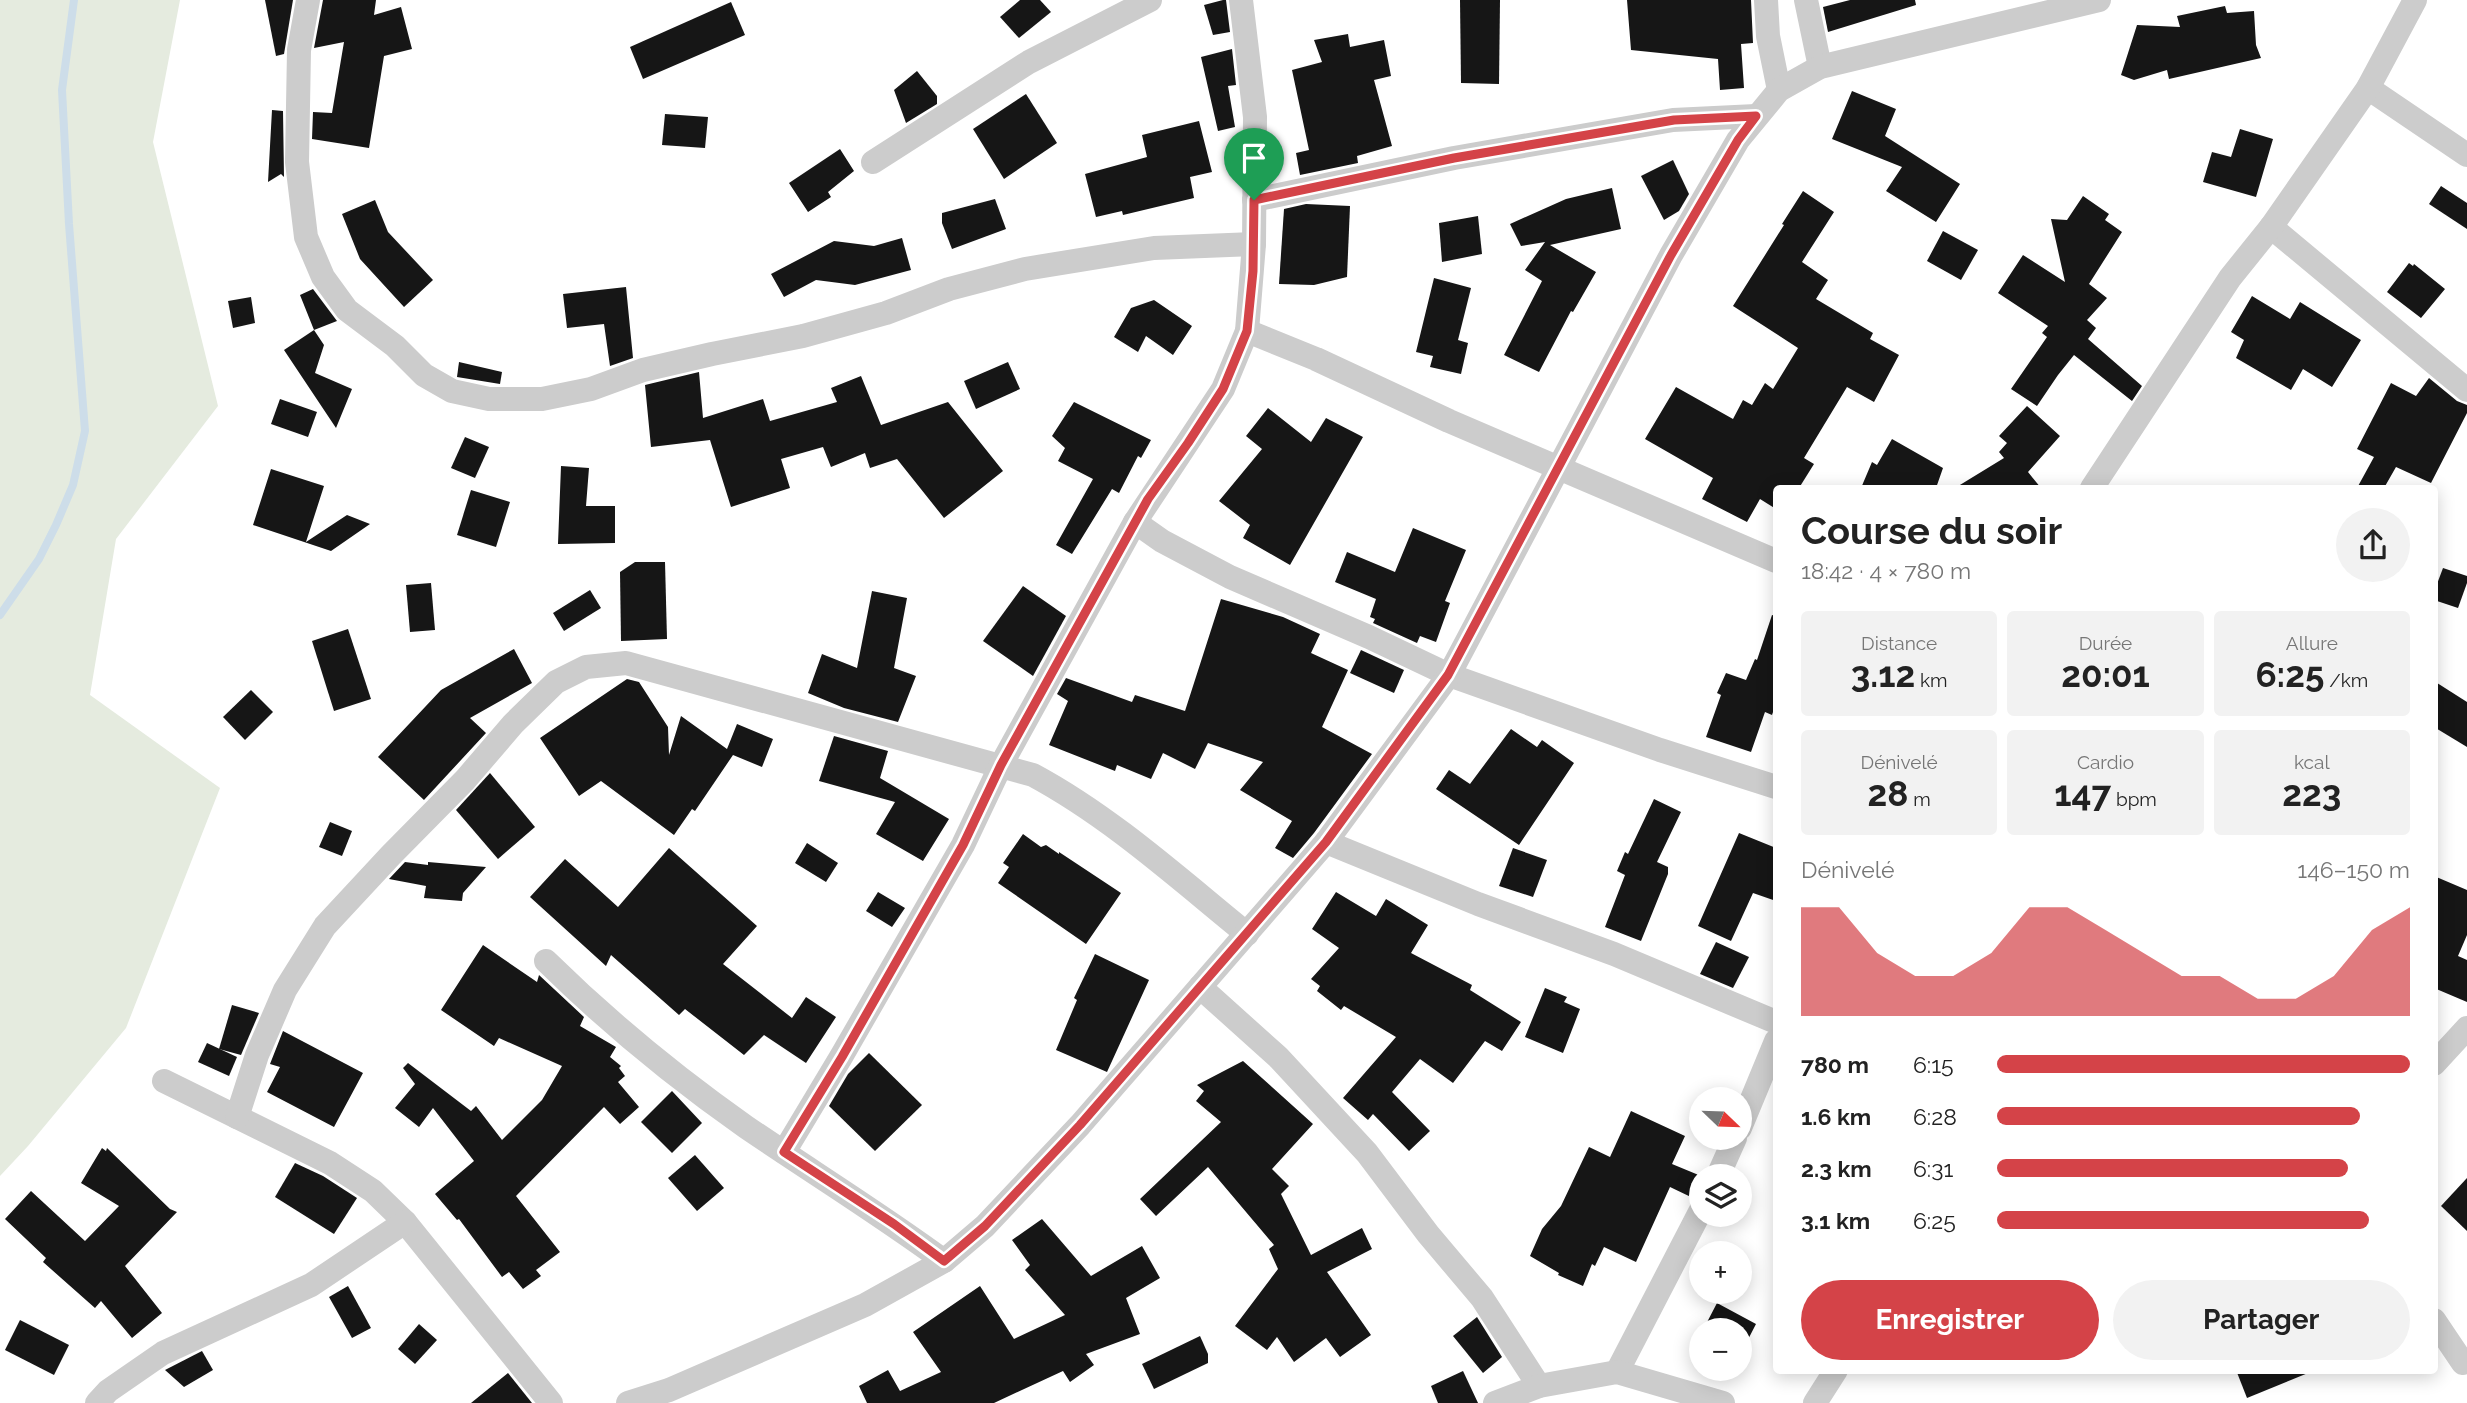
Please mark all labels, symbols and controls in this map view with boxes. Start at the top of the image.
pin [1224,128,1284,200]
icon: arrive [1235,139,1273,177]
text: Course du soir [1801,508,2062,553]
button: share [2336,508,2410,582]
text: 18:42 · 4 × 780 m [1801,557,1971,584]
text: Distance [1861,632,1937,654]
text: Durée [2079,632,2132,654]
text: Allure [2286,632,2338,654]
text: 3.12 [1851,654,1915,695]
text: 20:01 [2061,654,2150,695]
text: 6:25 [2255,654,2324,695]
text: km [1915,669,1948,691]
text: /km [2324,669,2368,691]
text: Dénivelé [1861,751,1938,773]
text: Cardio [2077,751,2134,773]
text: kcal [2294,751,2330,773]
text: 28 [1868,773,1908,814]
text: 147 [2054,773,2111,814]
text: 223 [2282,773,2341,814]
text: m [1908,788,1931,810]
text: bpm [2111,788,2157,810]
text: Dénivelé [1801,856,1894,883]
text: 146–150 m [2297,856,2410,883]
text: 780 m [1801,1051,1869,1078]
text: 6:15 [1913,1051,1954,1078]
north arrow [1689,1087,1752,1150]
map controls [1689,1087,1752,1381]
text: 1.6 km [1801,1103,1871,1130]
text: 6:28 [1913,1103,1957,1130]
text: 2.3 km [1801,1155,1872,1182]
text: 6:31 [1913,1155,1953,1182]
button: layers [1689,1164,1752,1227]
text: 3.1 km [1801,1207,1870,1234]
text: 6:25 [1913,1207,1956,1234]
button: + [1689,1241,1752,1304]
button: Enregistrer [1801,1280,2099,1360]
button: Partager [2113,1280,2410,1360]
button: − [1689,1318,1752,1381]

